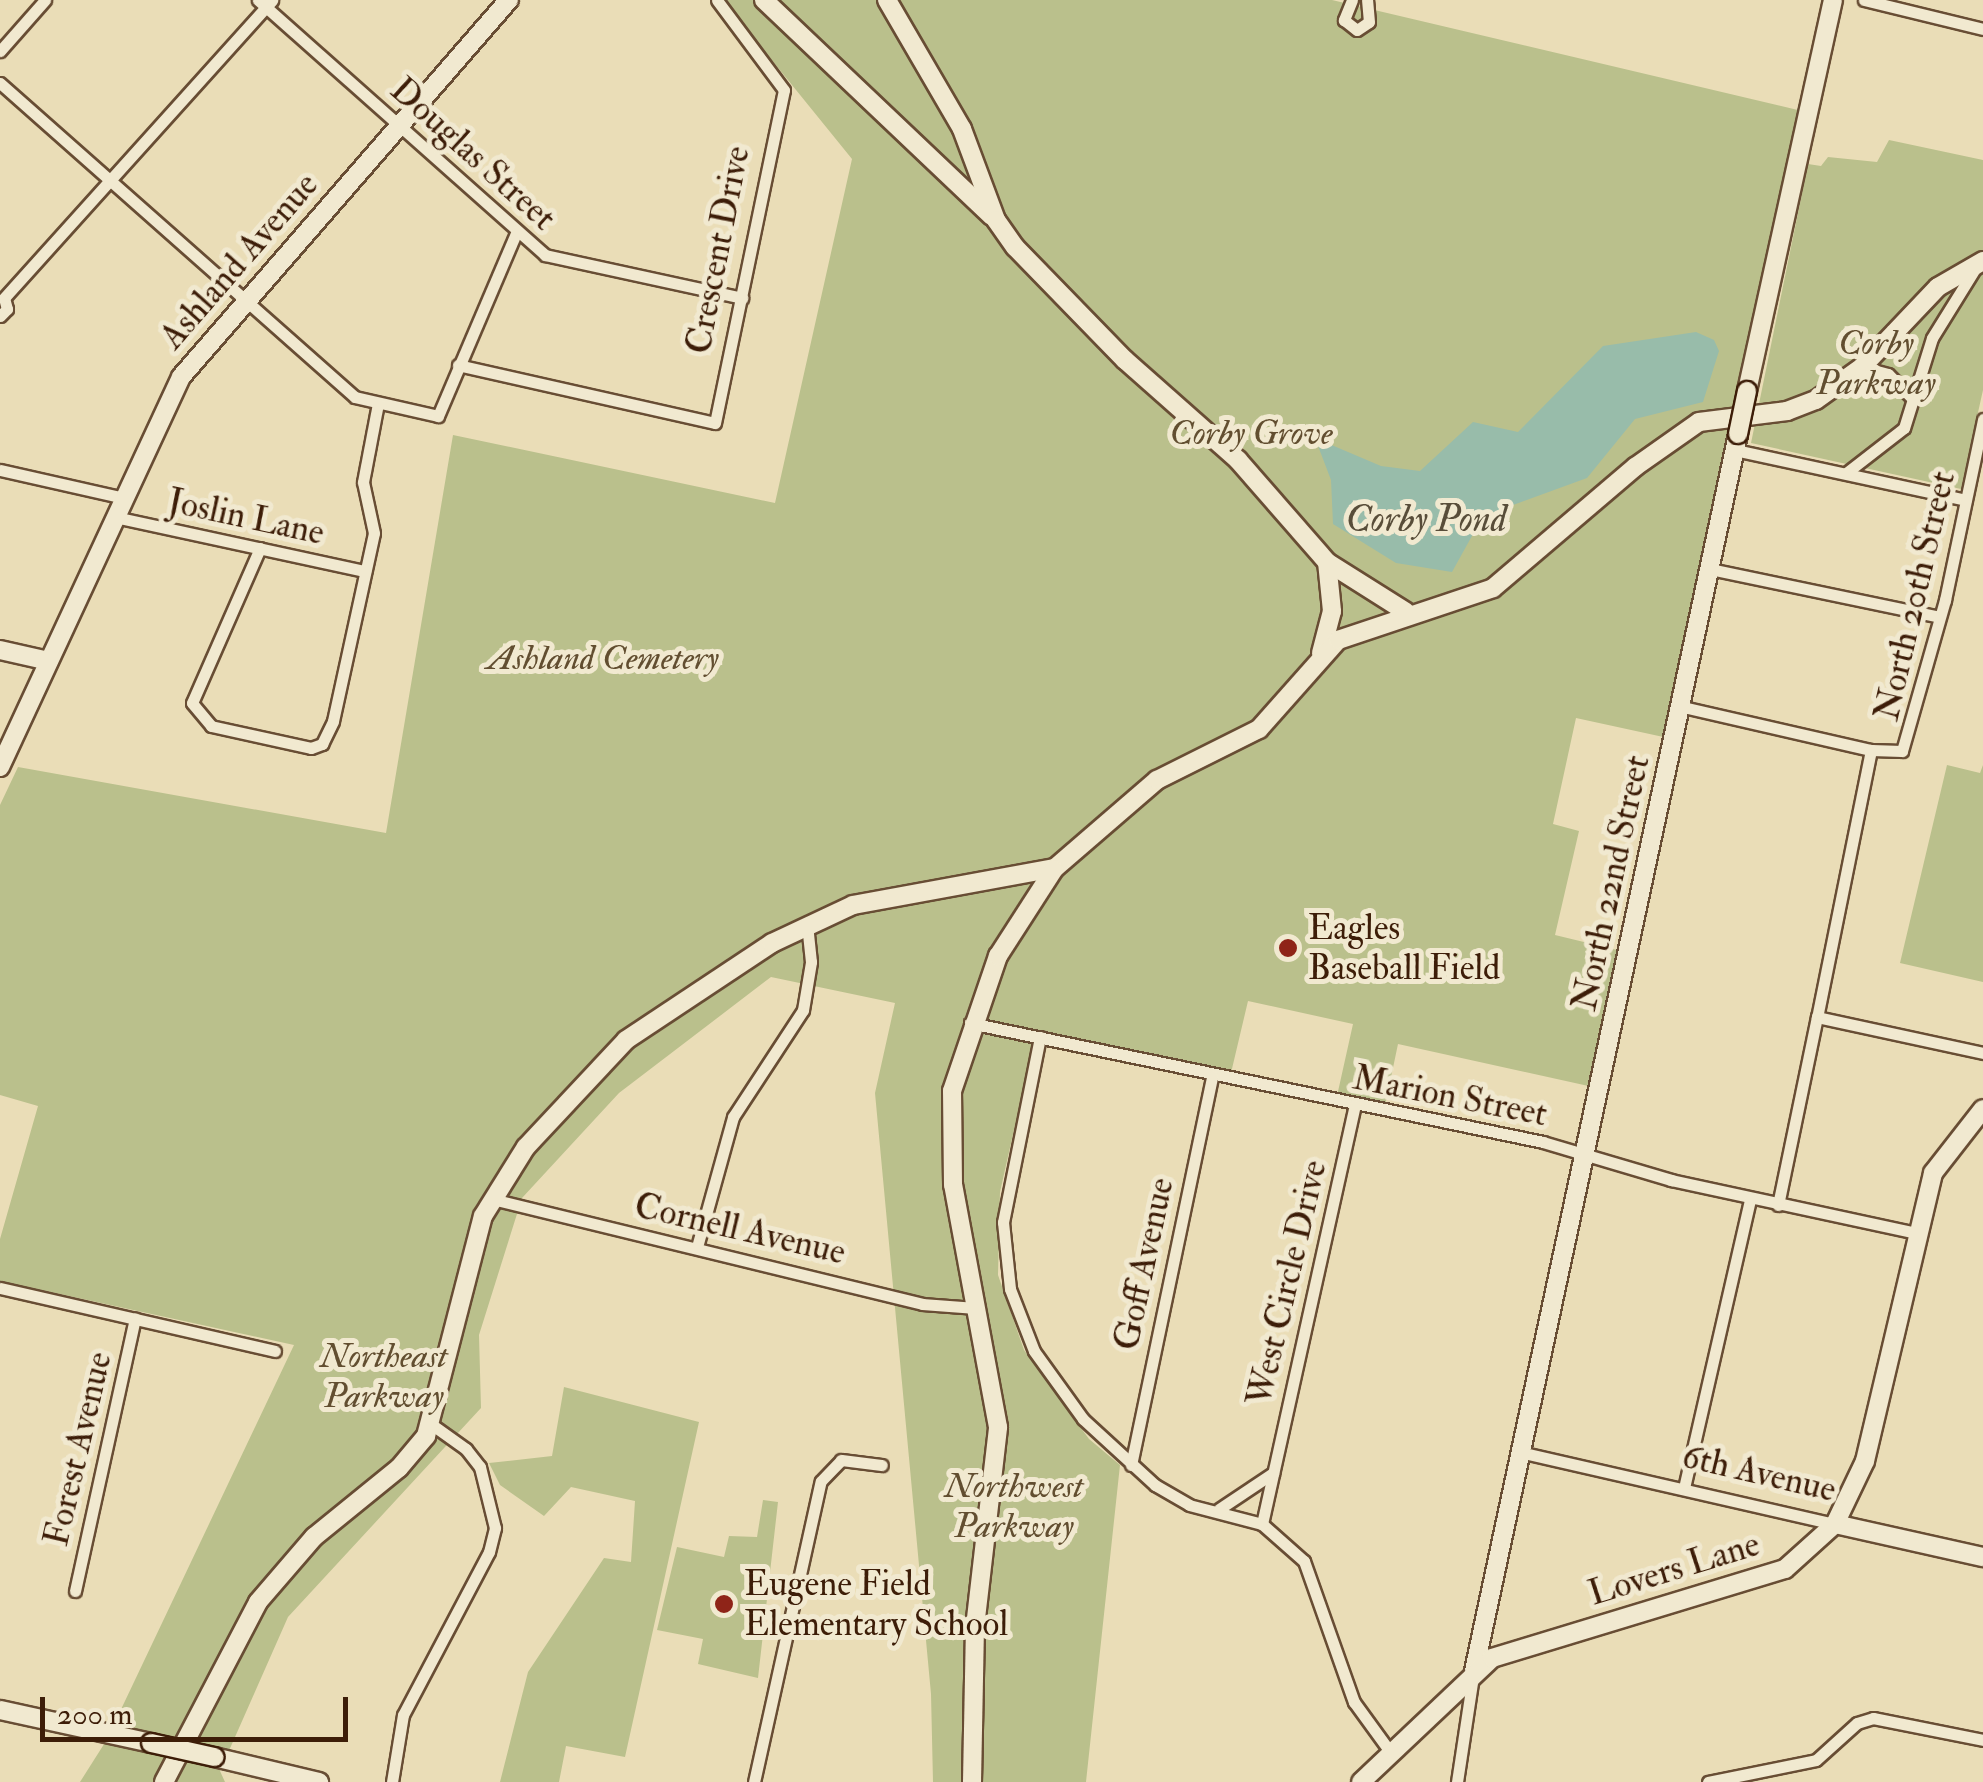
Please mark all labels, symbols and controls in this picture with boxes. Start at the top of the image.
street label: Douglas Street [382,69,564,239]
street label: Crescent Drive [677,143,759,357]
street label: Ashland Avenue [151,164,327,358]
park label: Corby Parkway [1816,322,1936,404]
park label: Corby Grove [1169,412,1333,454]
street label: North 20th Street [1866,467,1964,725]
street label: Joslin Lane [164,480,328,554]
water label: Corby Pond [1345,497,1507,543]
park label: Ashland Cemetery [487,637,719,679]
street label: North 22nd Street [1563,752,1659,1014]
place label: Eagles Baseball Field [1308,907,1500,989]
marker: Eagles Baseball Field [1277,937,1299,959]
street label: Marion Street [1349,1057,1551,1135]
street label: West Circle Drive [1238,1156,1336,1410]
street label: Goff Avenue [1105,1174,1183,1354]
street label: Cornell Avenue [631,1184,849,1274]
park label: Northeast Parkway [320,1335,448,1417]
street label: Forest Avenue [35,1348,121,1550]
street label: 6th Avenue [1678,1435,1840,1511]
park label: Northwest Parkway [945,1465,1083,1547]
street label: Lovers Lane [1584,1523,1764,1615]
place label: Eugene Field Elementary School [744,1563,1008,1645]
marker: Eugene Field Elementary School [713,1593,735,1615]
scale bar [45,1677,352,1739]
text: 200 m [57,1696,133,1733]

